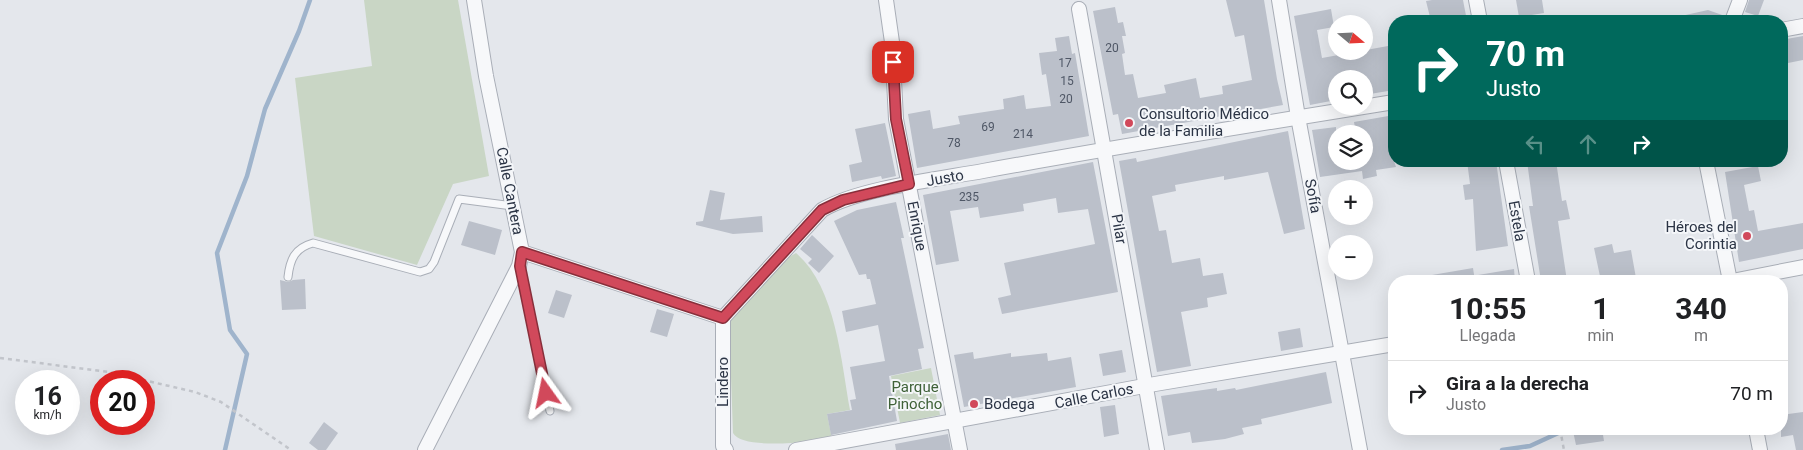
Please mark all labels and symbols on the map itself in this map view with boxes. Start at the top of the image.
north arrow [1328,15,1372,60]
pin [872,41,914,83]
house number: 20 [1105,41,1119,55]
house number: 17 [1058,56,1072,70]
house number: 15 [1060,74,1074,88]
house number: 20 [1059,92,1073,106]
place label: Consultorio Médico de la Familia [1139,105,1269,140]
marker: Consultorio Médico de la Familia [1123,117,1135,129]
house number: 69 [981,120,995,134]
house number: 214 [1013,127,1033,141]
house number: 78 [947,136,961,150]
street label: Calle Cantera [493,146,527,236]
street label: Justo [925,166,965,190]
street label: Sofía [1301,177,1325,215]
house number: 235 [959,190,979,204]
street label: Estela [1505,199,1529,243]
street label: Enrique [903,200,931,252]
street label: Pilar [1108,213,1130,245]
place label: Héroes del Corintia [1665,218,1737,253]
marker: Héroes del Corintia [1741,230,1753,242]
street label: Lindero [714,357,732,407]
position arrow [519,366,571,418]
speed limit sign: 20 [90,370,155,435]
park label: Parque Pinocho [888,378,942,413]
street label: Calle Carlos [1053,380,1135,412]
place label: Bodega [984,395,1035,413]
marker: Bodega [968,398,980,410]

